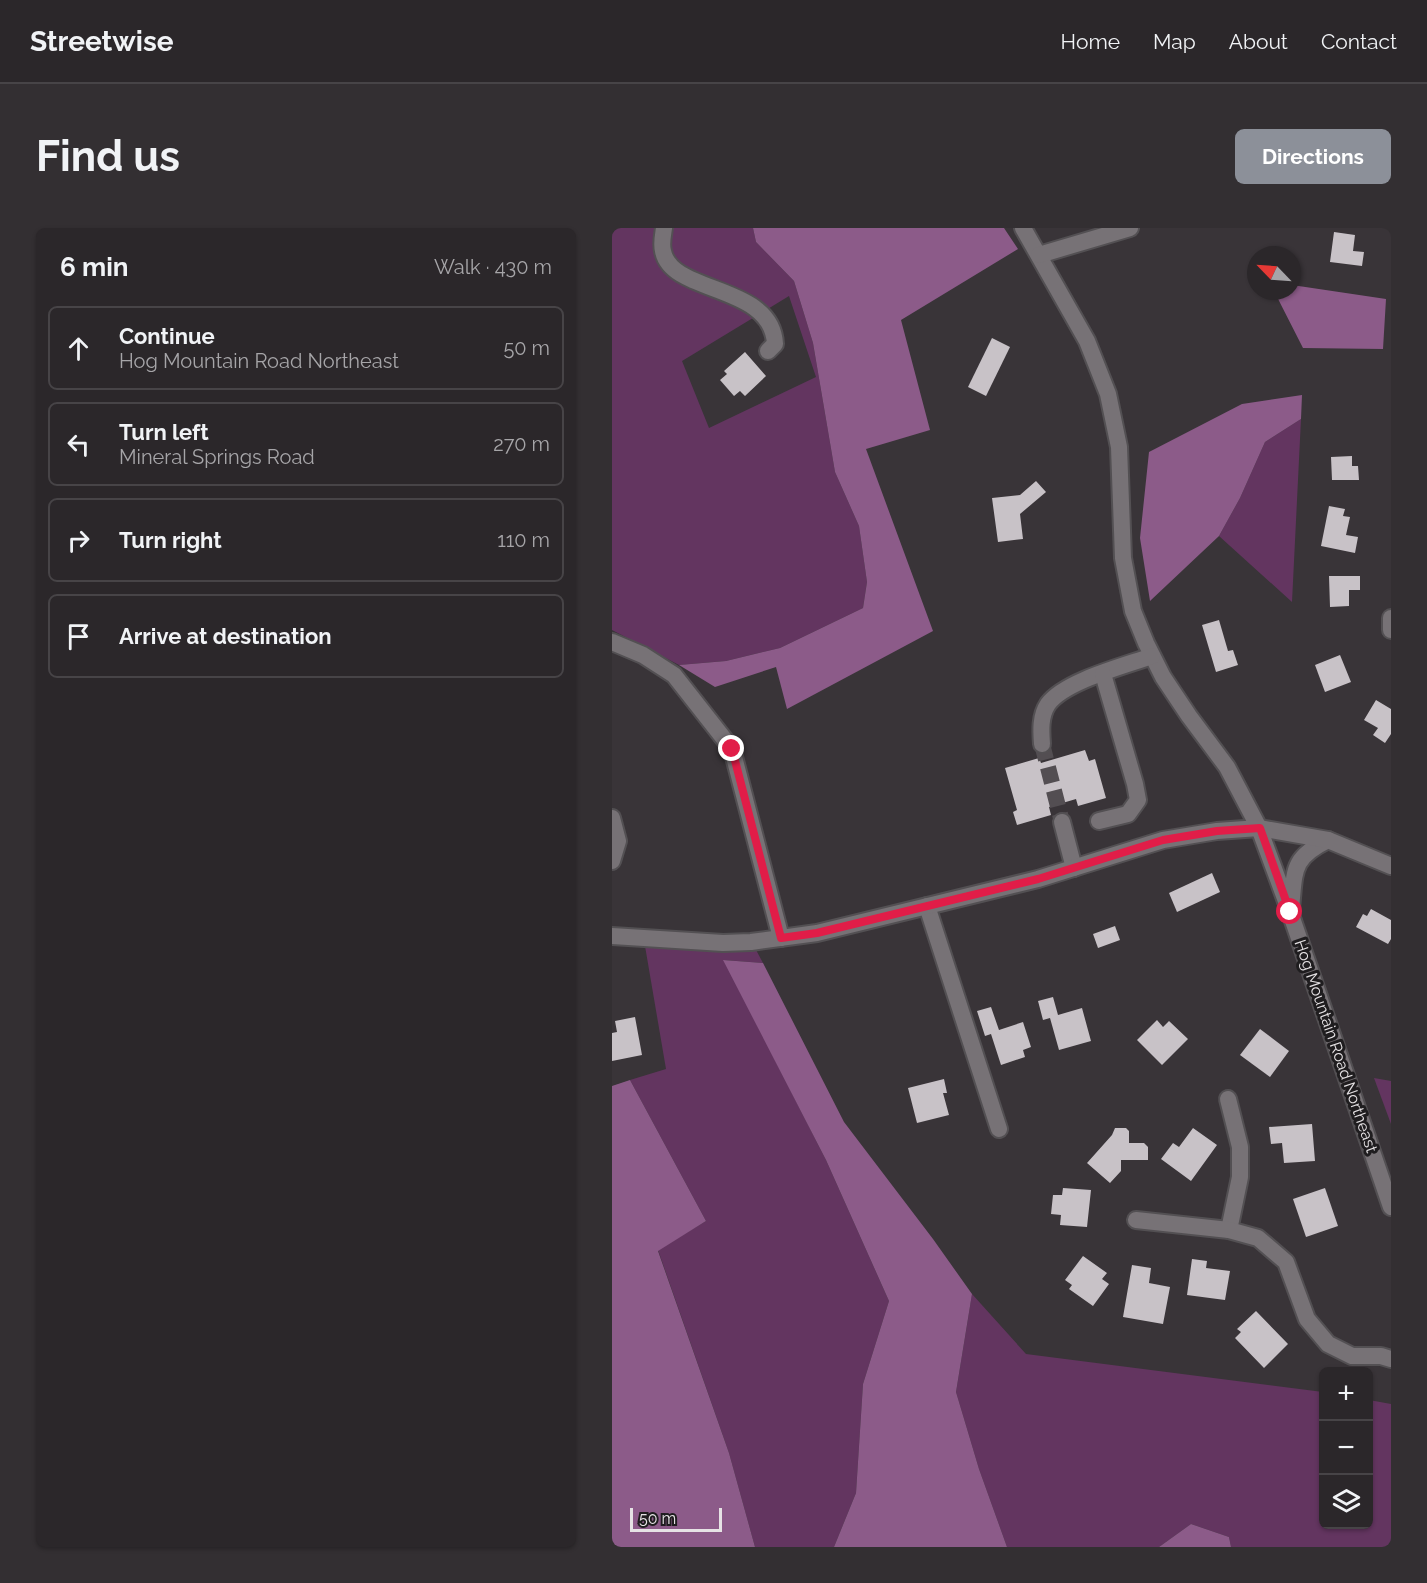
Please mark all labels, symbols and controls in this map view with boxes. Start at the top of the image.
text: Streetwise [30,25,174,58]
text: Home [1061,29,1120,54]
text: Map [1153,29,1196,54]
text: About [1229,29,1288,54]
text: Contact [1321,29,1397,54]
button: Directions [1235,129,1391,184]
text: Find us [36,132,180,181]
north arrow [1247,246,1301,300]
text: 6 min [60,252,129,282]
text: Walk · 430 m [434,255,552,279]
text: Continue [119,323,215,349]
icon: ahead [62,332,95,365]
text: 50 m [503,336,550,360]
text: Hog Mountain Road Northeast [119,349,399,373]
text: Turn left [119,419,209,445]
icon: left [62,428,95,461]
text: 270 m [493,432,550,456]
text: Mineral Springs Road [119,445,315,469]
icon: right [62,524,95,557]
text: Turn right [119,527,222,553]
text: 110 m [497,528,550,552]
icon: arrive [62,620,95,653]
text: Arrive at destination [119,623,332,649]
route end [718,735,744,761]
route start [1276,898,1302,924]
street label: Hog Mountain Road Northeast [1291,937,1382,1156]
map controls [1319,1367,1373,1529]
button: + [1319,1367,1373,1421]
button: − [1319,1421,1373,1475]
button: layers [1319,1475,1373,1529]
scale bar [630,1505,722,1532]
text: 50 m [639,1509,676,1528]

